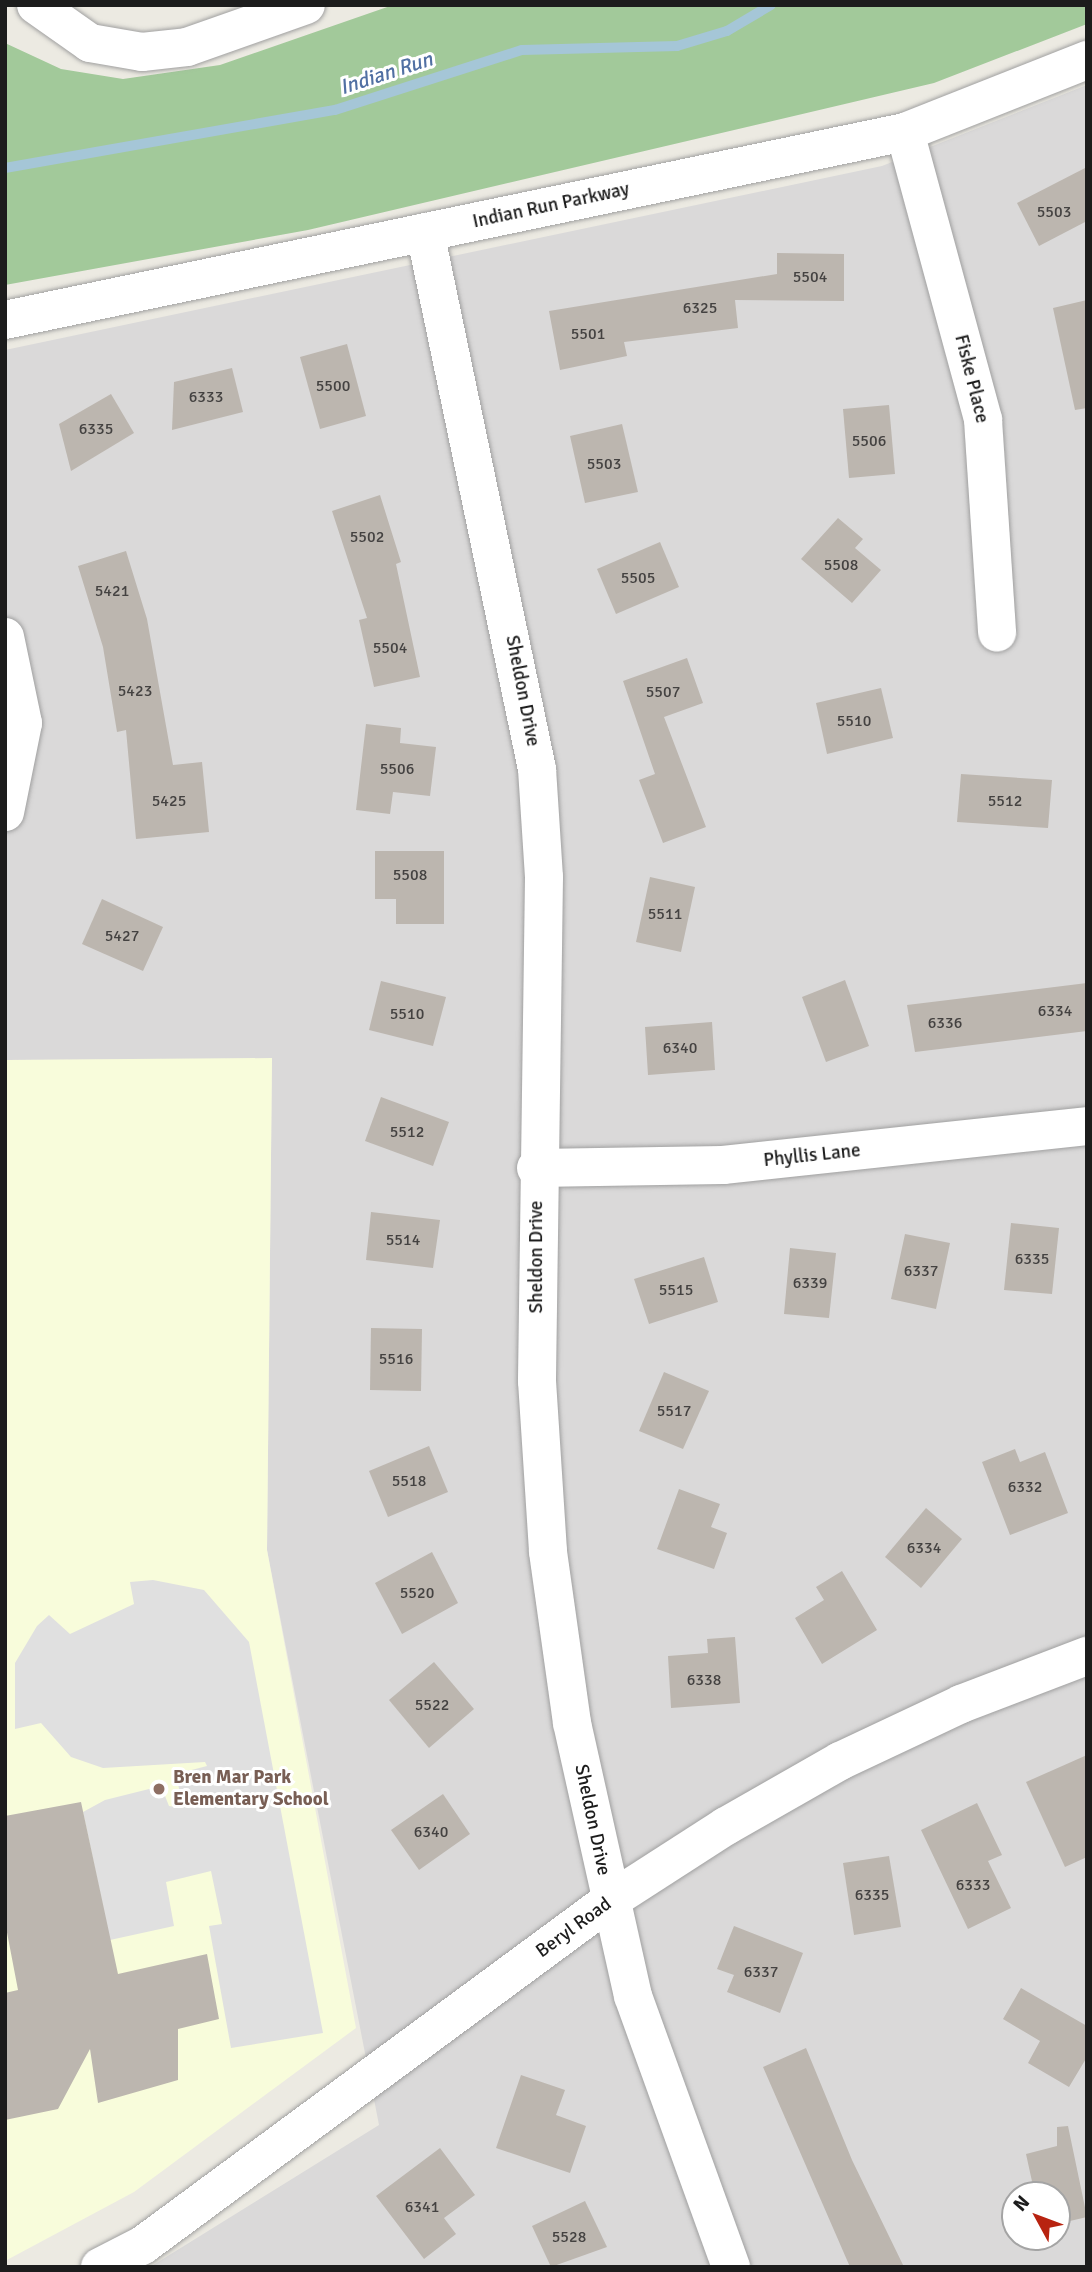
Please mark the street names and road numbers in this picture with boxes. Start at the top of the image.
street label: Indian Run Parkway [471,178,631,234]
street label: Fiske Place [949,332,993,426]
street label: Sheldon Drive [500,633,544,749]
street label: Phyllis Lane [762,1140,862,1172]
street label: Sheldon Drive [526,1201,548,1313]
street label: Sheldon Drive [569,1762,615,1878]
street label: Beryl Road [532,1893,616,1963]

